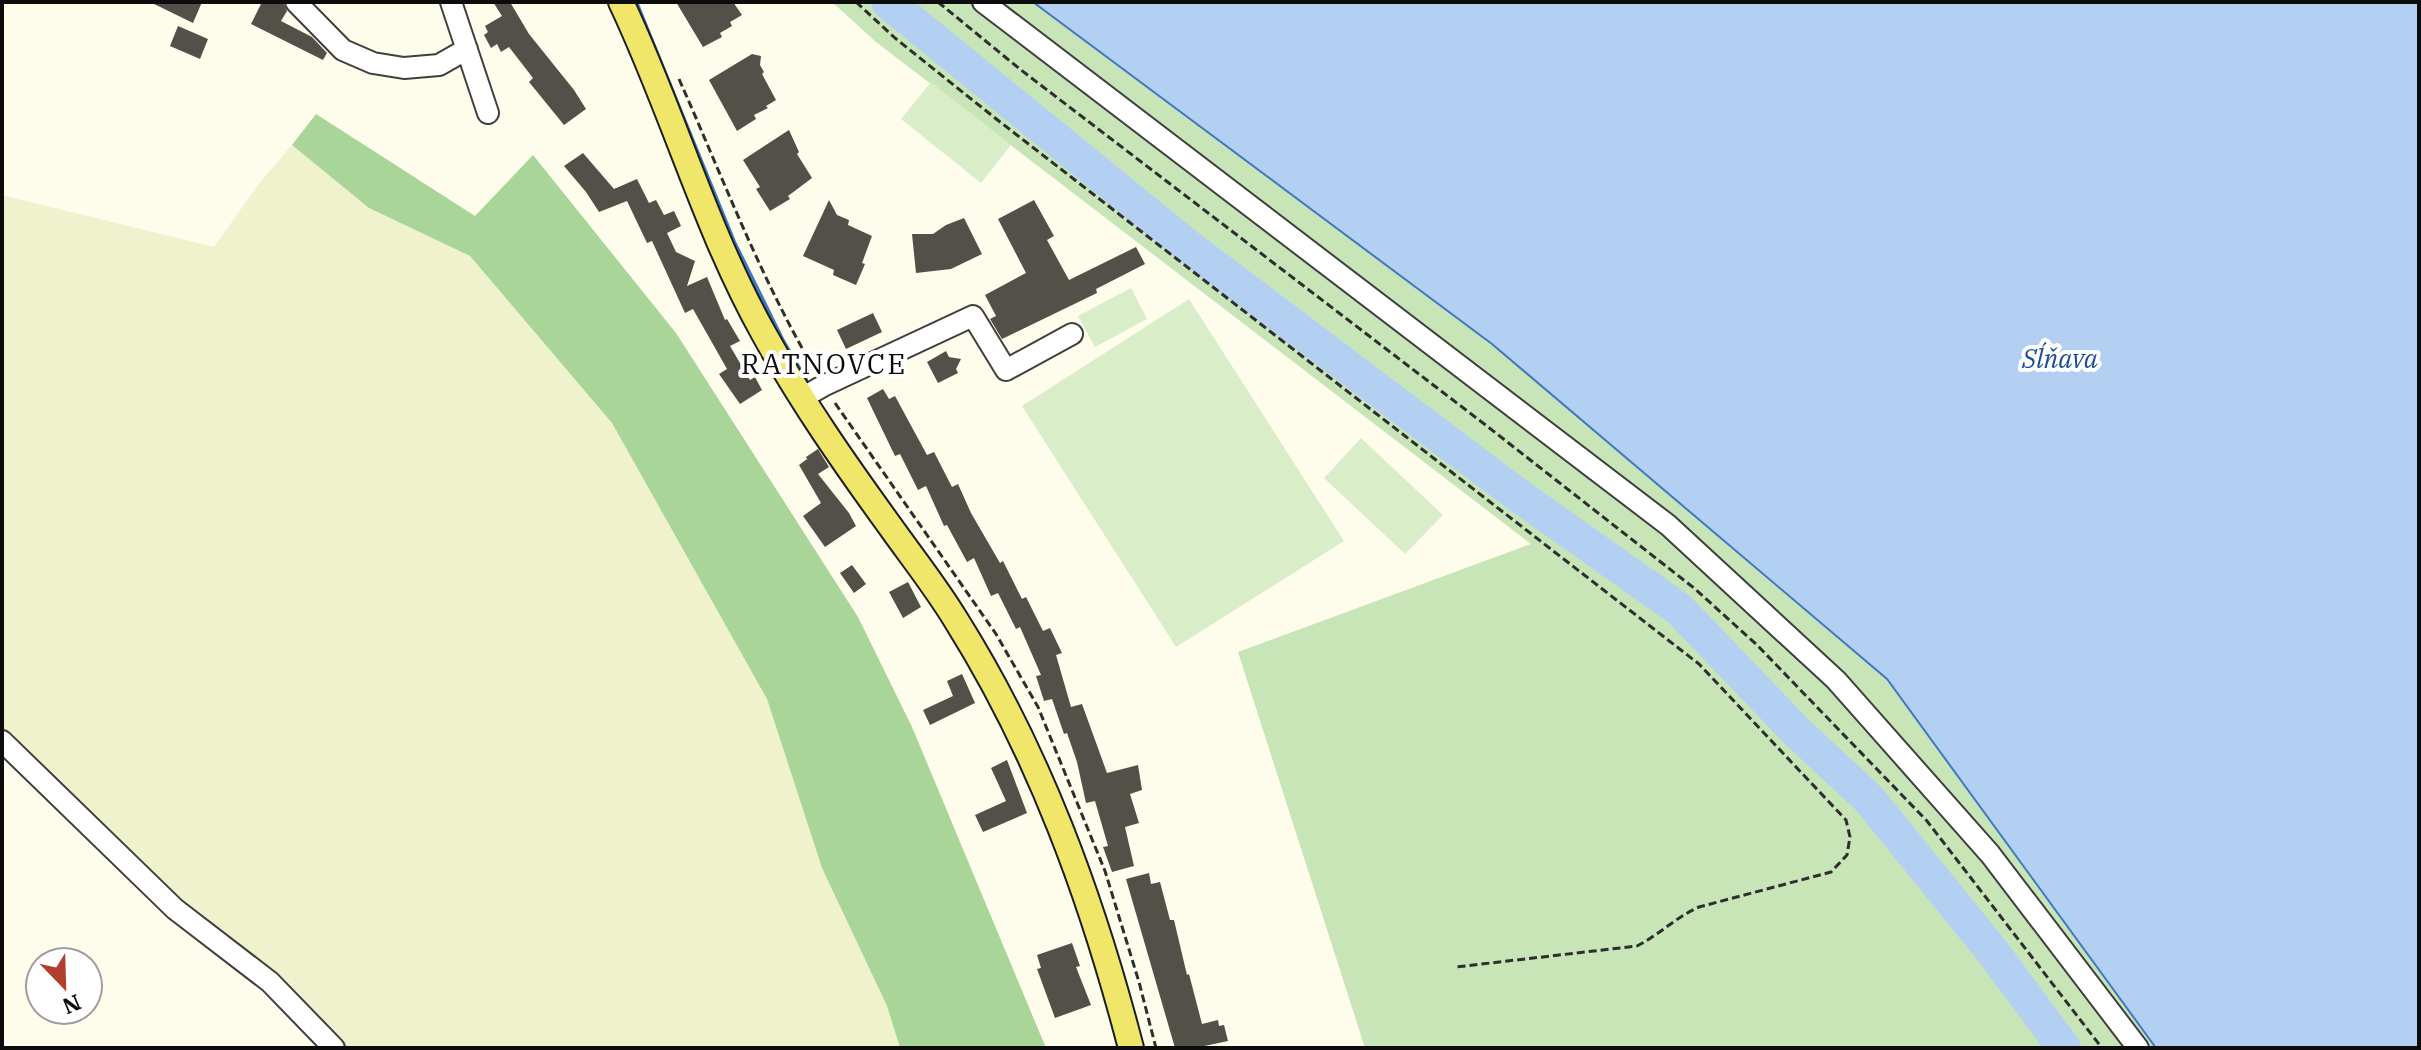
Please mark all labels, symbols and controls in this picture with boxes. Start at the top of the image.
water label: Sĺňava [2021,341,2098,375]
district label: RATNOVCE [741,345,907,382]
north arrow [24,946,104,1026]
text: N [58,988,86,1022]

